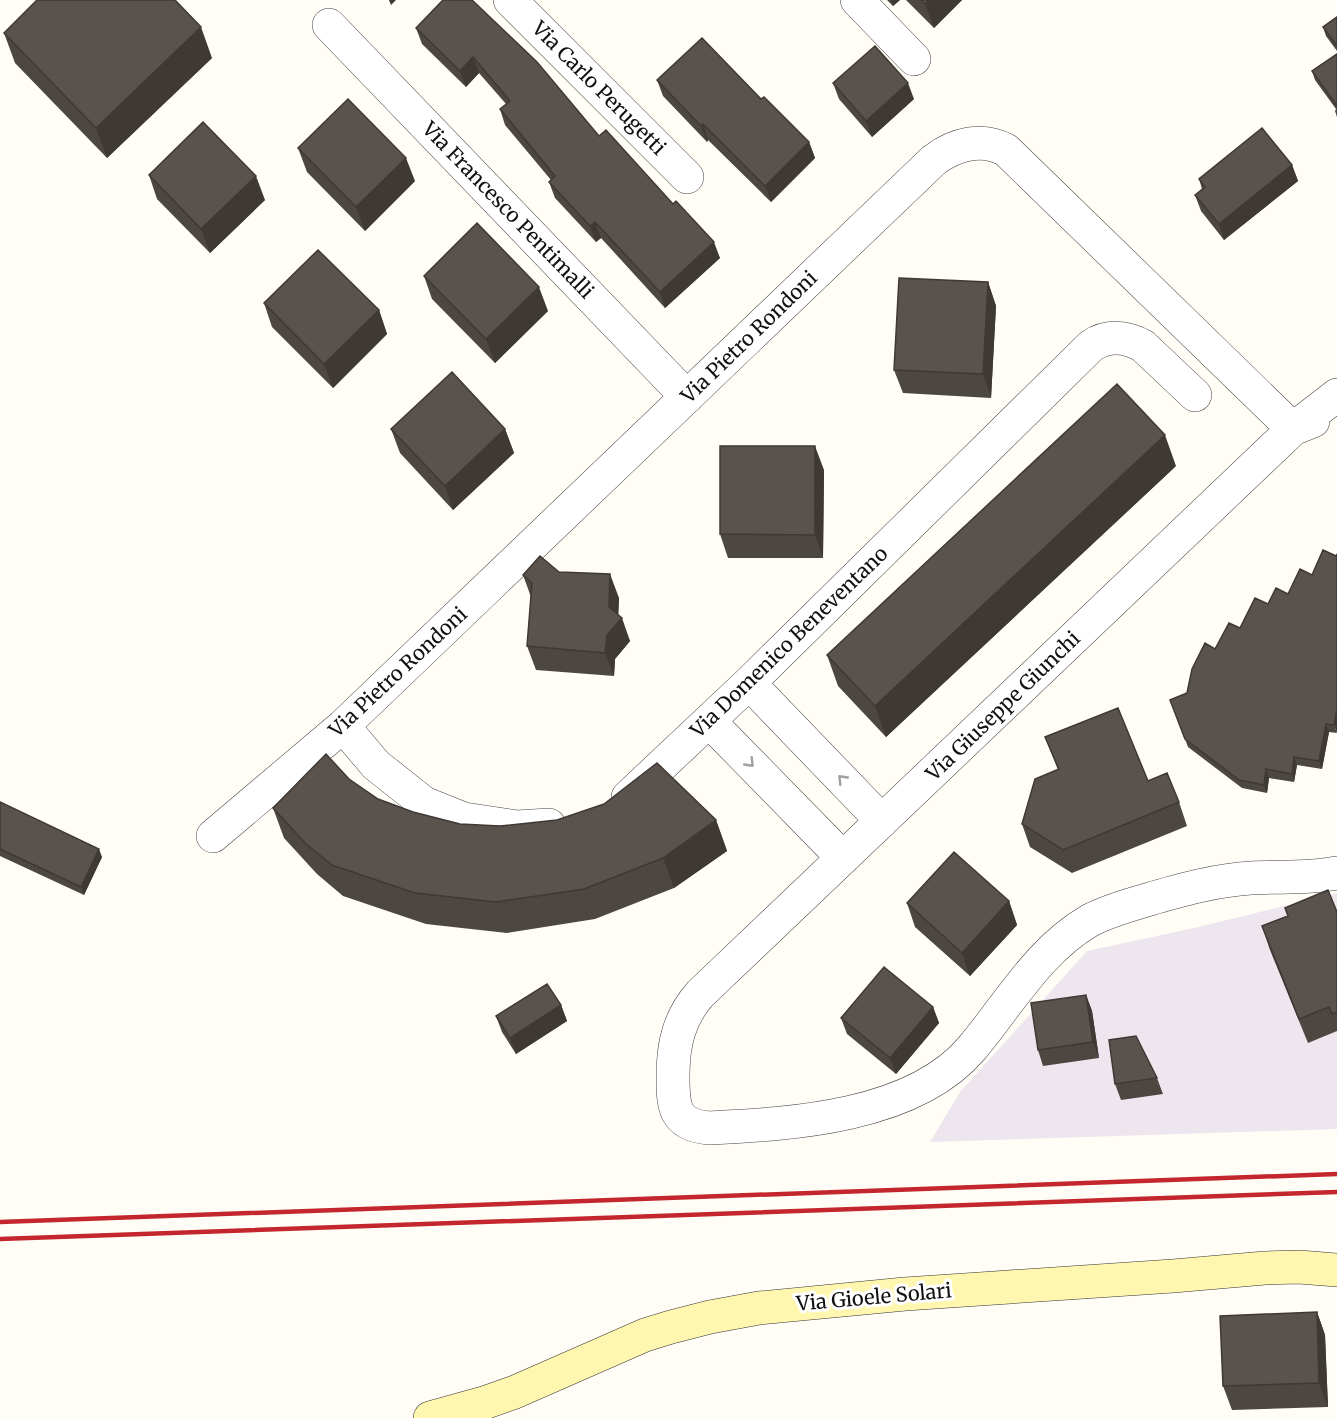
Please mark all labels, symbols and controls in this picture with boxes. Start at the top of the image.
street label: Via Carlo Perugetti [526,15,672,160]
street label: Via Francesco Pentimalli [417,115,599,303]
street label: Via Pietro Rondoni [675,265,822,409]
street label: Via Domenico Beneventano [684,540,893,743]
street label: Via Pietro Rondoni [323,601,472,743]
street label: Via Giuseppe Giunchi [920,626,1085,786]
one-way arrow [744,756,754,767]
one-way arrow [838,775,849,786]
street label: Via Gioele Solari [794,1277,953,1316]

